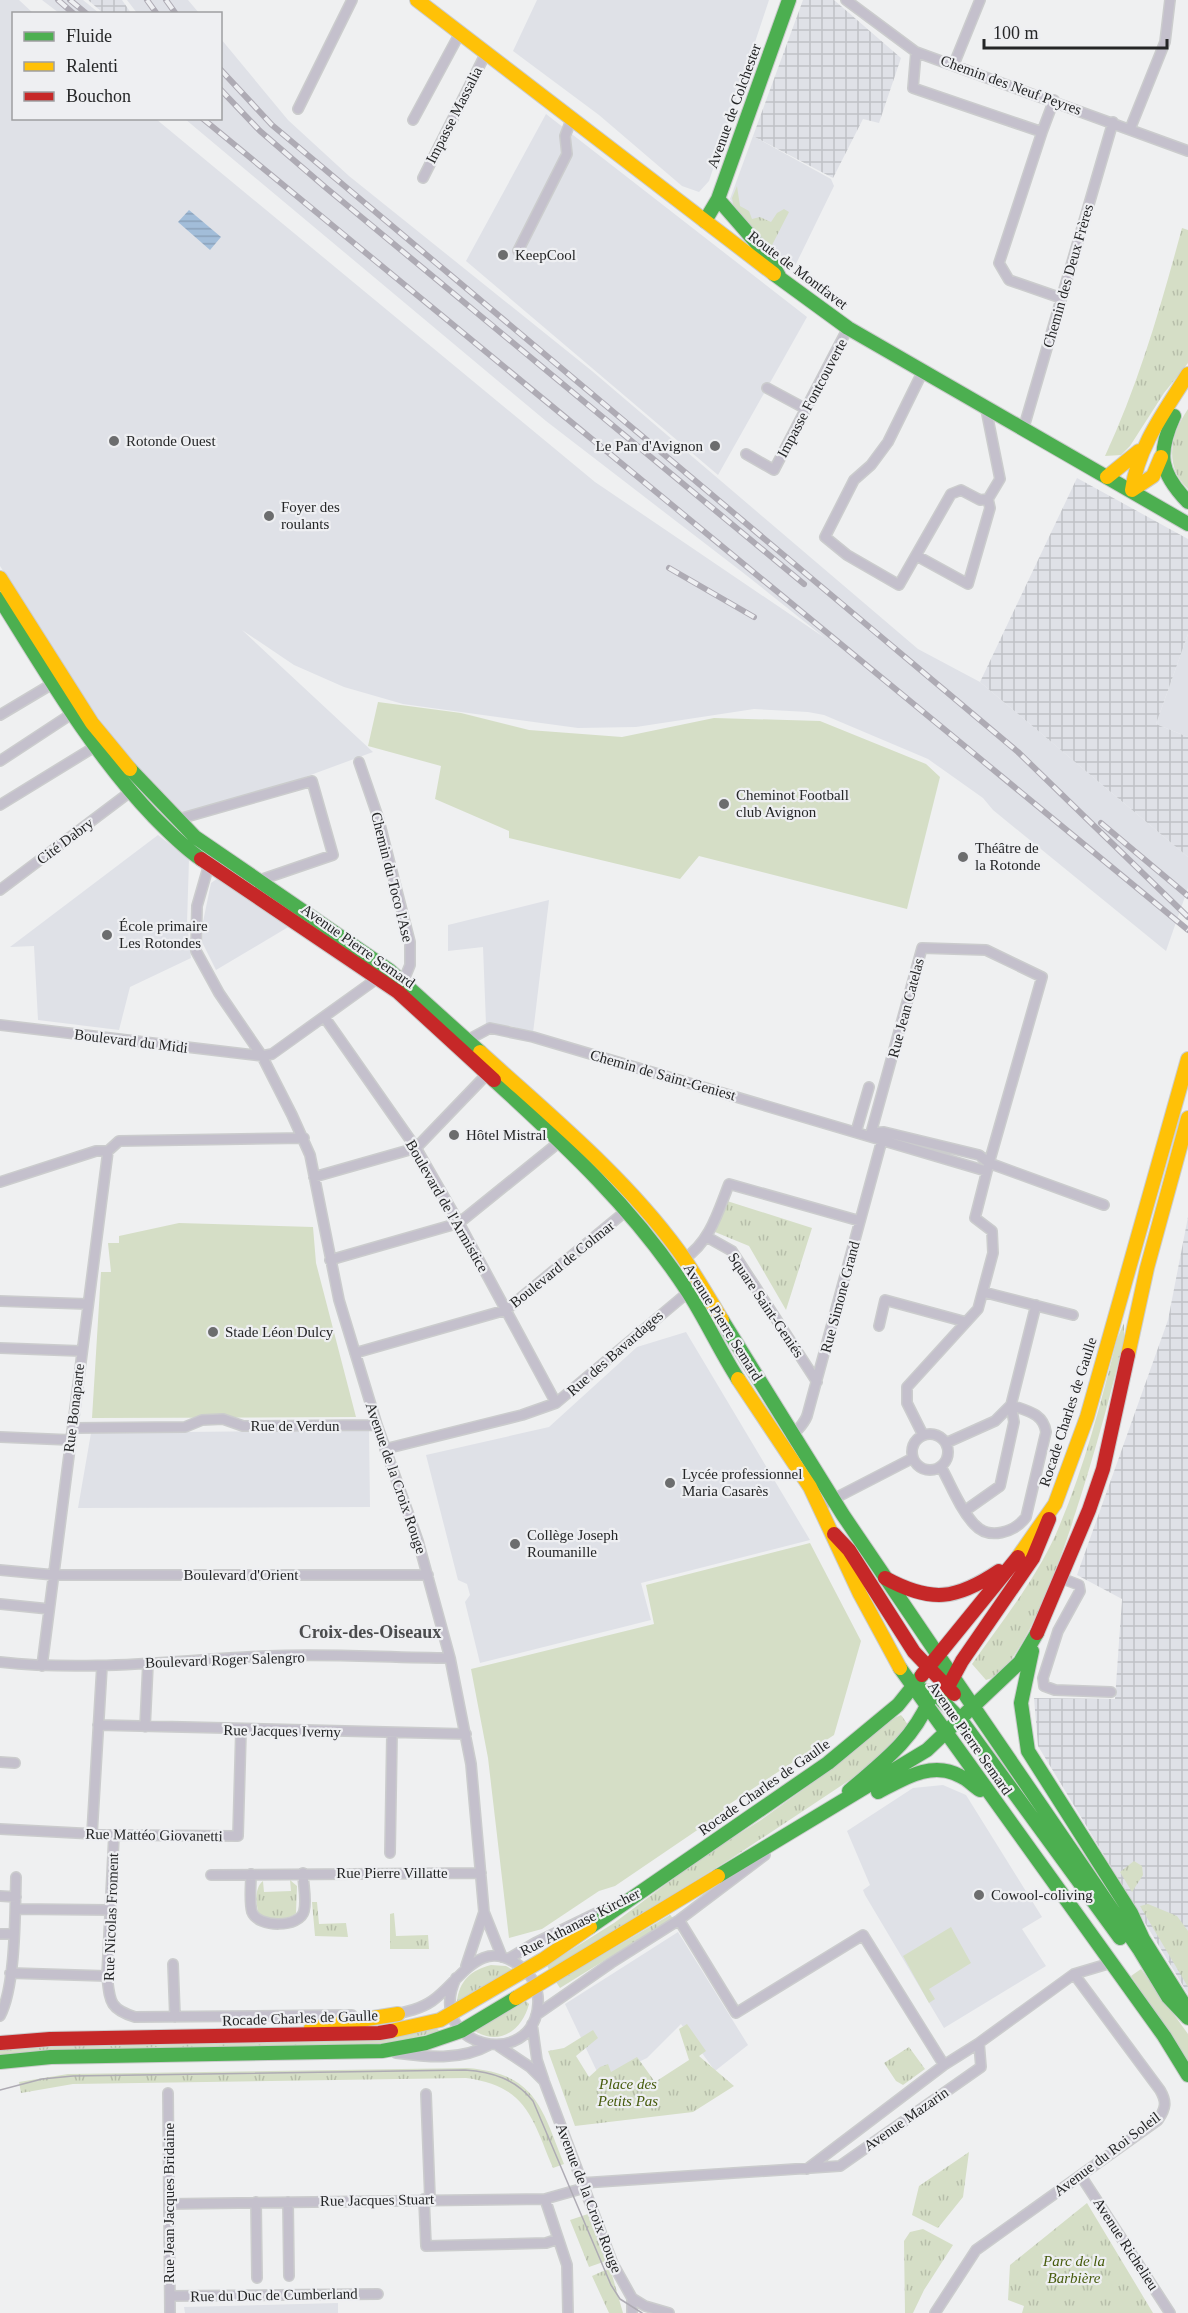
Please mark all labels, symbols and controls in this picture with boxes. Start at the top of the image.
legend [12,12,222,120]
scale bar [984,12,1167,50]
text: 100 m [993,23,1039,43]
text: Fluide [66,26,112,46]
street label: Avenue de Colchester [704,42,764,170]
street label: Chemin des Neuf Peyres [938,52,1084,118]
text: Ralenti [66,56,118,76]
street label: Impasse Massalia [423,64,485,166]
text: Bouchon [66,86,131,106]
street label: Chemin des Deux Frères [1040,202,1096,350]
street label: Route de Montfavet [745,228,851,313]
place label: KeepCool [515,247,576,263]
marker: KeepCool [496,248,510,262]
street label: Impasse Fontcouverte [774,336,850,460]
place label: Rotonde Ouest [126,433,216,449]
marker: Rotonde Ouest [107,434,121,448]
place label: Le Pan d'Avignon [596,438,703,454]
marker: Le Pan d'Avignon [708,439,722,453]
place label: Foyer des roulants [281,499,340,532]
marker: Foyer des roulants [262,509,276,523]
place label: Cheminot Football club Avignon [736,787,849,820]
marker: Cheminot Football club Avignon [717,797,731,811]
street label: Chemin du Toco l'Ase [368,810,416,944]
street label: Cité Dabry [34,814,97,867]
place label: Théâtre de la Rotonde [975,840,1041,873]
marker: Théâtre de la Rotonde [956,850,970,864]
street label: Avenue Pierre Semard [298,901,418,991]
place label: École primaire Les Rotondes [119,918,208,951]
marker: École primaire Les Rotondes [100,928,114,942]
street label: Rue Jean Catelas [885,956,927,1060]
street label: Boulevard du Midi [73,1026,189,1056]
street label: Chemin de Saint-Geniest [588,1047,738,1104]
place label: Hôtel Mistral [466,1127,546,1143]
marker: Hôtel Mistral [447,1128,461,1142]
street label: Boulevard de l'Armistice [403,1137,492,1275]
street label: Boulevard de Colmar [507,1217,617,1311]
street label: Rue Simone Grand [817,1239,863,1355]
street label: Square Saint-Geniés [725,1250,807,1361]
street label: Avenue Pierre Semard [681,1261,766,1384]
street label: Rue des Bavardages [564,1307,666,1399]
place label: Stade Léon Dulcy [225,1324,334,1340]
marker: Stade Léon Dulcy [206,1325,220,1339]
street label: Rocade Charles de Gaulle [1036,1335,1100,1489]
street label: Rue Bonaparte [61,1362,87,1453]
street label: Avenue de la Croix Rouge [363,1400,430,1556]
street label: Rue de Verdun [251,1418,340,1434]
place label: Lycée professionnel Maria Casarès [682,1466,802,1499]
marker: Lycée professionnel Maria Casarès [663,1476,677,1490]
place label: Collège Joseph Roumanille [527,1527,619,1560]
marker: Collège Joseph Roumanille [508,1537,522,1551]
street label: Boulevard d'Orient [184,1567,299,1583]
district label: Croix-des-Oiseaux [299,1622,441,1642]
street label: Boulevard Roger Salengro [145,1649,305,1671]
street label: Avenue Pierre Semard [925,1678,1015,1798]
street label: Rue Jacques Iverny [223,1722,341,1740]
street label: Rocade Charles de Gaulle [695,1735,833,1838]
street label: Rue Mattéo Giovanetti [85,1826,223,1844]
street label: Rue Nicolas Froment [101,1852,121,1981]
street label: Rue Pierre Villatte [336,1865,448,1881]
street label: Rue Athanase Kircher [517,1885,643,1959]
place label: Cowool-coliving [991,1887,1093,1903]
marker: Cowool-coliving [972,1888,986,1902]
street label: Rocade Charles de Gaulle [222,2007,379,2029]
park label: Place des Petits Pas [597,2076,658,2109]
street label: Avenue Mazarin [861,2084,952,2154]
street label: Avenue du Roi Soleil [1051,2109,1163,2199]
street label: Avenue de la Croix Rouge [553,2121,625,2275]
street label: Rue Jean Jacques Bridaine [161,2122,177,2283]
street label: Rue Jacques Stuart [320,2191,435,2209]
street label: Avenue Richelieu [1090,2195,1162,2294]
park label: Parc de la Barbière [1042,2253,1105,2286]
street label: Rue du Duc de Cumberland [190,2286,358,2304]

